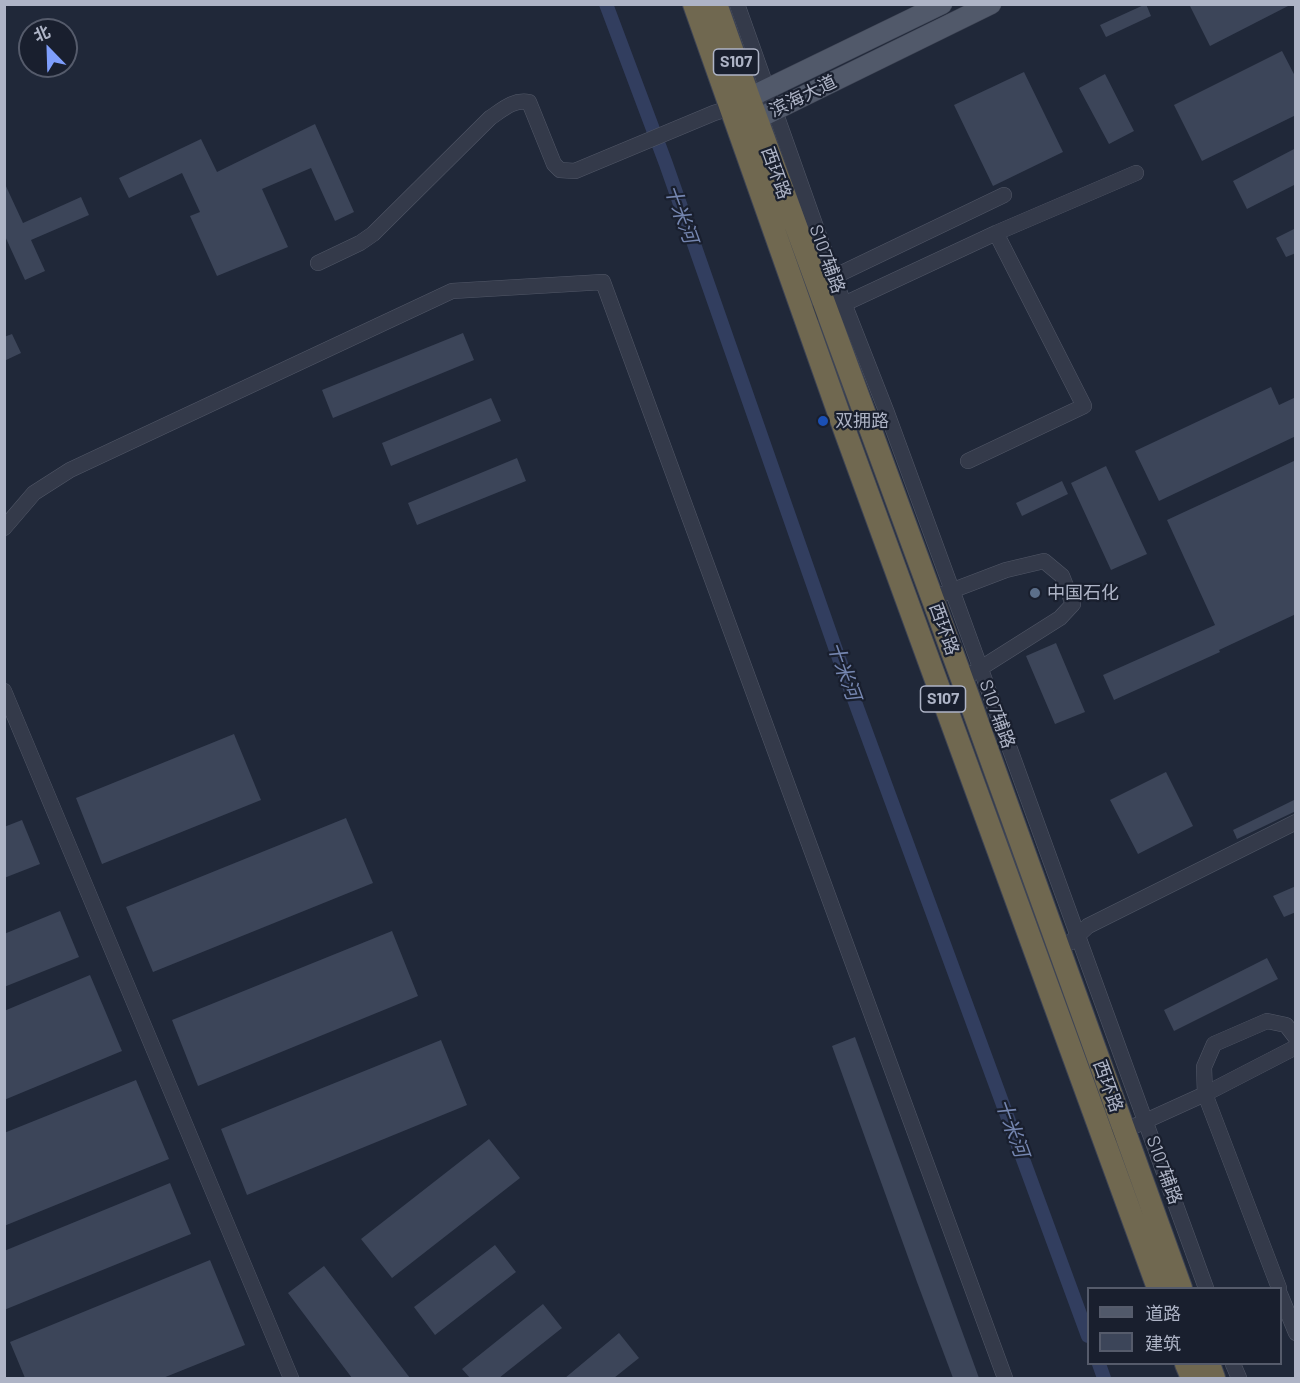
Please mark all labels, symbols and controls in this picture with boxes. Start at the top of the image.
north arrow [18,18,78,78]
text: 北 [30,21,53,45]
road number: S107 [714,49,758,75]
street label: 滨海大道 [766,71,840,121]
street label: 西环路 [757,144,795,202]
water label: 十米河 [659,182,703,246]
street label: S107辅路 [805,222,849,296]
place label: 双拥路 [835,410,889,432]
marker: 双拥路 [816,414,830,428]
place label: 中国石化 [1047,582,1119,604]
marker: 中国石化 [1028,586,1042,600]
street label: 西环路 [925,600,963,658]
water label: 十米河 [822,639,866,703]
street label: S107辅路 [975,677,1019,751]
road number: S107 [920,686,966,712]
street label: 西环路 [1089,1057,1127,1115]
water label: 十米河 [990,1096,1034,1160]
street label: S107辅路 [1142,1133,1186,1207]
legend [1087,1287,1282,1365]
text: 道路 [1145,1302,1181,1324]
text: 建筑 [1145,1332,1181,1354]

